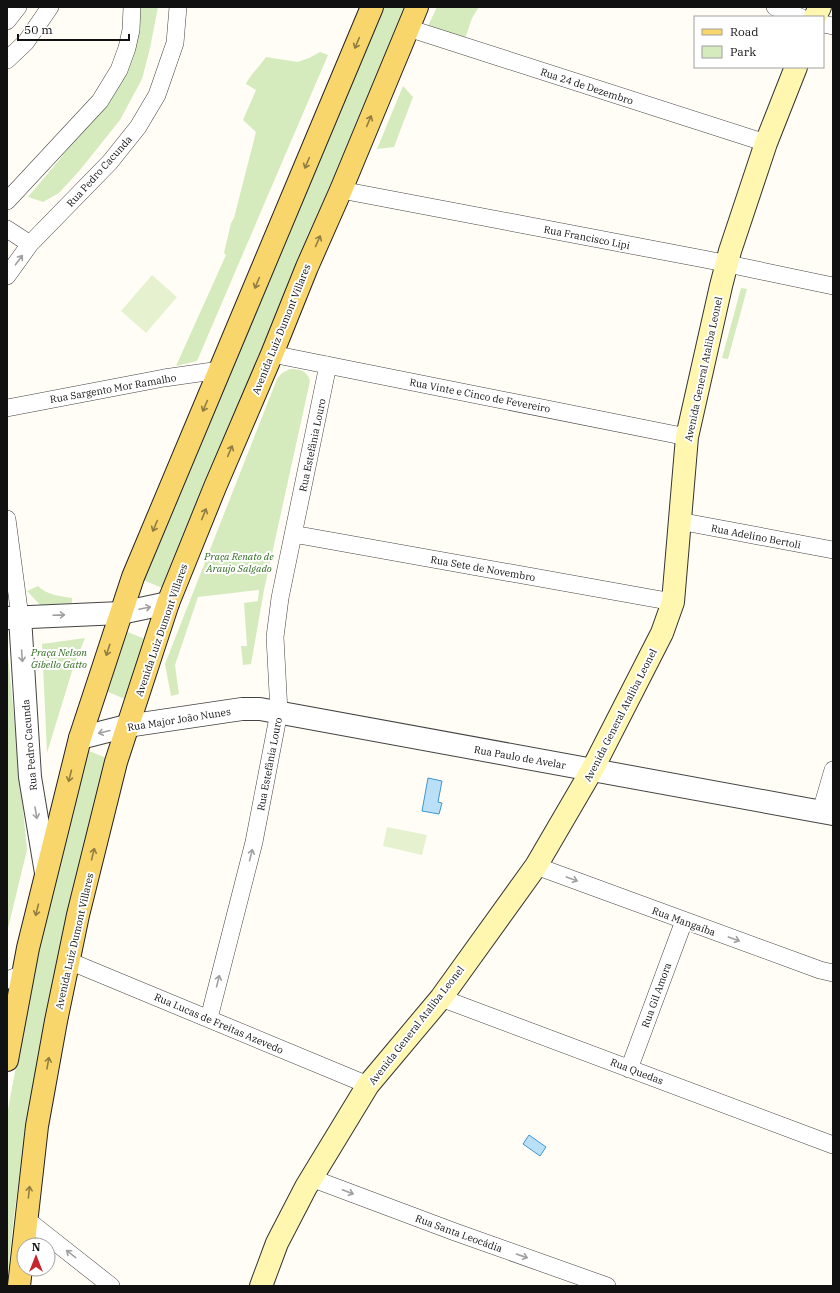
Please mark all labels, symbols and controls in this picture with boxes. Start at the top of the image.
scale bar [18,16,129,42]
legend [694,16,824,68]
text: 50 m [24,22,53,37]
text: Road [730,24,759,39]
one-way arrow [353,36,361,48]
text: Park [730,44,756,59]
street label: Rua 24 de Dezembro [539,65,635,108]
one-way arrow [366,116,374,128]
street label: Rua Pedro Cacunda [64,132,135,210]
one-way arrow [303,156,310,168]
street label: Rua Francisco Lipi [543,223,631,252]
one-way arrow [315,235,322,247]
one-way arrow [15,255,23,266]
street label: Avenida Luiz Dumont Villares [249,262,314,396]
one-way arrow [252,276,260,288]
street label: Avenida General Ataliba Leonel [682,296,725,443]
street label: Rua Sargento Mor Ramalho [49,371,178,406]
street label: Rua Vinte e Cinco de Fevereiro [408,375,552,416]
street label: Rua Estefânia Louro [296,397,329,493]
one-way arrow [201,399,208,411]
one-way arrow [227,445,234,457]
one-way arrow [200,509,208,521]
one-way arrow [150,519,158,531]
street label: Rua Adelino Bertoli [710,521,802,552]
park label: Praça Renato de Araujo Salgado [203,550,274,575]
street label: Rua Sete de Novembro [429,553,537,584]
street label: Avenida Luiz Dumont Villares [133,562,190,698]
one-way arrow [138,603,151,611]
one-way arrow [52,612,65,619]
one-way arrow [104,643,111,656]
park label: Praça Nelson Gibello Gatto [30,646,87,671]
street label: Avenida General Ataliba Leonel [581,647,660,784]
one-way arrow [19,649,26,662]
street label: Rua Pedro Cacunda [19,698,40,791]
street label: Rua Major João Nunes [126,705,232,734]
street label: Rua Estefânia Louro [254,716,285,812]
one-way arrow [97,729,110,736]
street label: Rua Paulo de Avelar [473,743,567,772]
one-way arrow [66,769,74,782]
one-way arrow [32,806,40,819]
one-way arrow [90,848,98,861]
one-way arrow [248,849,255,862]
street label: Avenida Luiz Dumont Villares [52,872,97,1011]
one-way arrow [566,876,578,884]
one-way arrow [33,904,40,917]
street label: Rua Mangaíba [650,904,718,939]
one-way arrow [727,936,740,943]
street label: Rua Gil Amora [639,960,674,1029]
street label: Avenida General Ataliba Leonel [366,963,467,1087]
one-way arrow [215,974,223,987]
street label: Rua Lucas de Freitas Azevedo [152,990,286,1057]
street label: Rua Quedas [608,1055,665,1088]
one-way arrow [45,1057,53,1070]
one-way arrow [26,1185,33,1198]
one-way arrow [341,1189,353,1197]
street label: Rua Santa Leocádia [413,1212,505,1255]
north arrow [16,1237,56,1277]
text: N [32,1240,41,1254]
one-way arrow [65,1250,76,1259]
one-way arrow [516,1253,529,1260]

